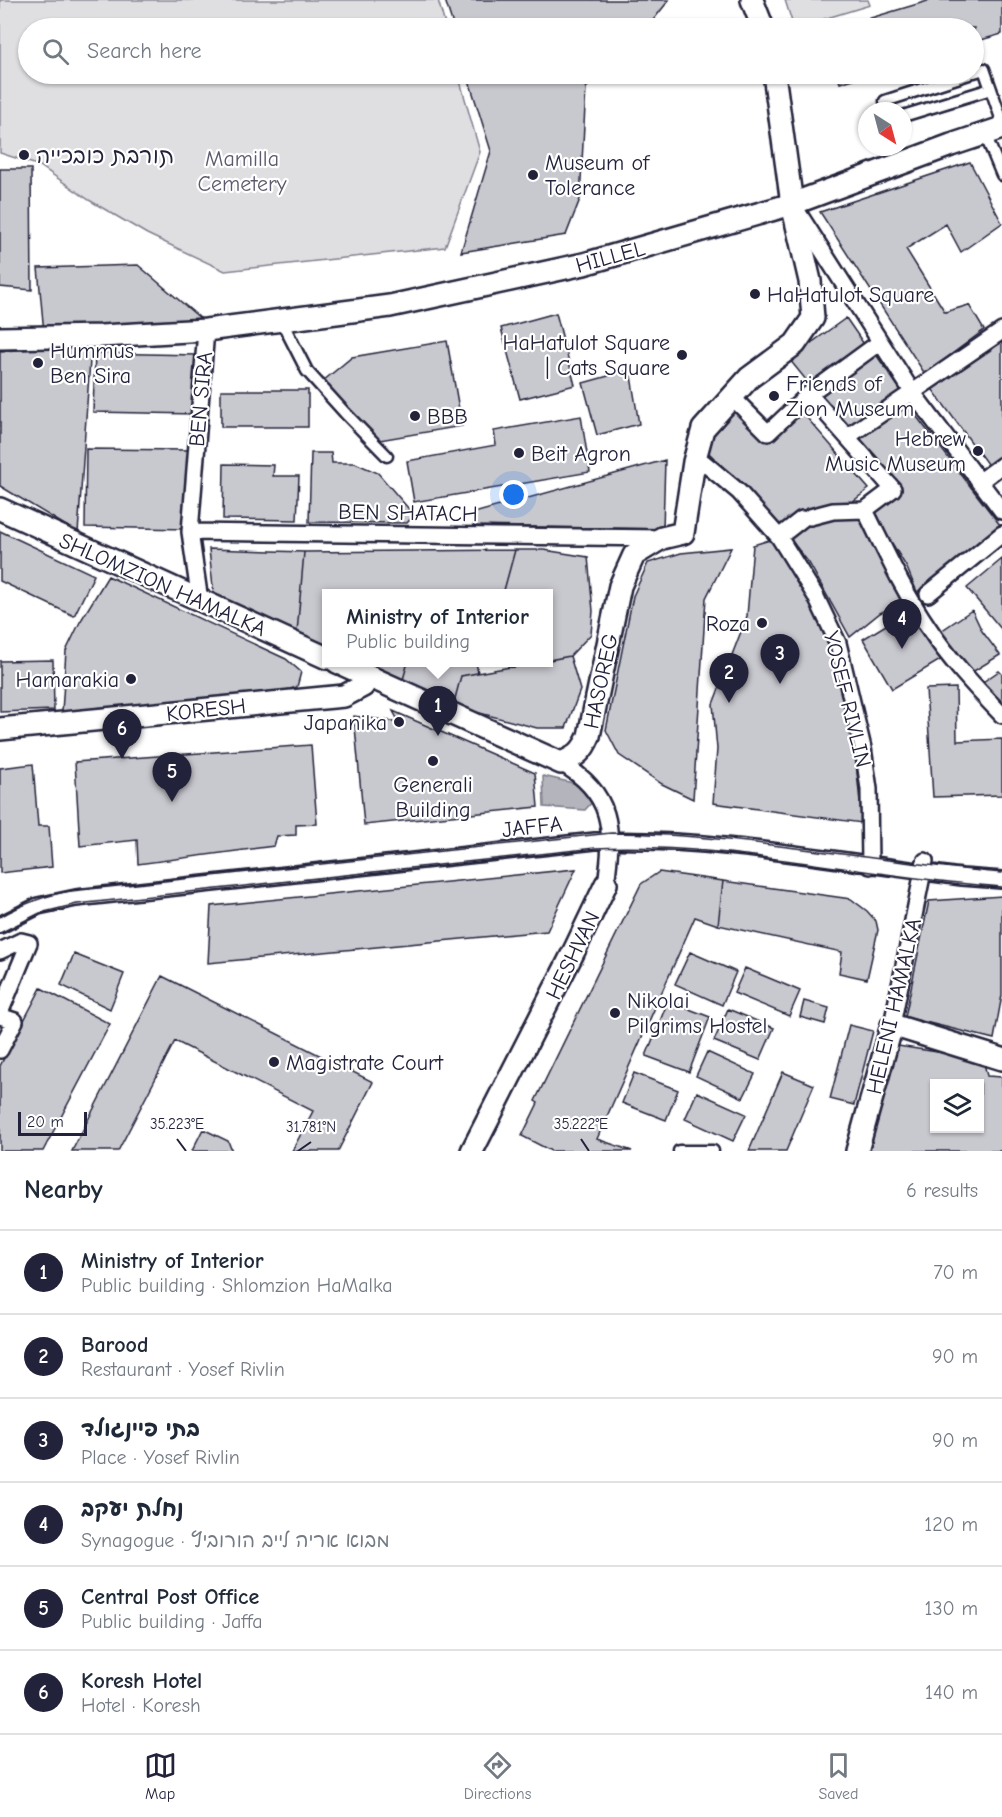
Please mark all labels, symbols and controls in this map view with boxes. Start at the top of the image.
search box [18,18,984,84]
icon: search [39,35,72,68]
text: Search here [87,38,202,64]
north arrow [858,102,912,156]
place label: תורבת כובכייה [36,143,174,169]
park label: Mamilla Cemetery [198,146,287,197]
marker: תורבת כובכייה [17,148,31,162]
place label: Museum of Tolerance [545,150,651,201]
marker: Museum of Tolerance [526,168,540,182]
street label: HILLEL [573,235,648,279]
place label: HaHatulot Square [767,282,934,308]
marker: HaHatulot Square [748,287,762,301]
place label: HaHatulot Square | Cats Square [503,330,670,381]
place label: Hummus Ben Sira [50,338,134,389]
marker: HaHatulot Square | Cats Square [675,348,689,362]
street label: BEN SIRA [184,350,218,448]
marker: Hummus Ben Sira [31,356,45,370]
place label: Friends of Zion Museum [786,371,914,422]
marker: Friends of Zion Museum [767,389,781,403]
place label: BBB [427,404,468,430]
marker: BBB [408,409,422,423]
place label: Hebrew Music Museum [825,426,966,477]
place label: Beit Agron [531,441,631,467]
marker: Hebrew Music Museum [971,444,985,458]
marker: Beit Agron [512,446,526,460]
your location [499,480,528,509]
street label: BEN SHATACH [338,499,478,527]
street label: SHLOMZION HAMALKA [55,528,270,642]
popup [322,589,553,667]
pin: 4 [882,600,922,649]
text: Ministry of Interior [346,604,529,630]
place label: Roza [706,611,750,637]
marker: Roza [755,616,769,630]
street label: YOSEF RIVLIN [818,629,876,770]
text: Public building [346,630,470,653]
street label: HASOREG [578,631,624,731]
pin: 3 [760,634,800,684]
pin: 2 [710,654,748,703]
place label: Hamarakia [16,667,119,693]
marker: Hamarakia [124,672,138,686]
pin: 1 [418,686,458,736]
street label: KORESH [165,693,247,727]
pin: 6 [102,710,142,759]
place label: Japanika [304,710,387,736]
marker: Japanika [392,715,406,729]
pin: 5 [152,752,192,802]
marker: Generali Building [426,754,440,768]
place label: Generali Building [393,772,473,823]
street label: JAFFA [501,811,564,843]
street label: HESHVAN [540,907,605,1004]
street label: HELENI HAMALKA [861,915,927,1097]
place label: Nikolai Pilgrims Hostel [627,988,767,1039]
marker: Nikolai Pilgrims Hostel [608,1006,622,1020]
place label: Magistrate Court [286,1050,444,1076]
marker: Magistrate Court [267,1055,281,1069]
map controls [930,1079,984,1133]
button: layers [930,1079,984,1133]
scale bar [18,1109,87,1136]
text: 20 m [27,1113,64,1131]
text: 35.223°E [150,1115,204,1133]
text: 35.222°E [554,1115,608,1133]
text: 31.781°N [286,1118,336,1136]
text: Nearby [24,1175,103,1205]
text: 6 results [906,1179,978,1202]
text: Ministry of Interior [81,1248,264,1274]
text: 1 [40,1261,47,1284]
text: 70 m [933,1261,978,1284]
text: Public building · Shlomzion HaMalka [81,1274,393,1297]
text: Barood [81,1332,148,1358]
text: 2 [39,1345,48,1368]
text: 90 m [932,1345,978,1368]
text: Restaurant · Yosef Rivlin [81,1358,285,1381]
text: בתי פיינגולד [81,1416,200,1442]
text: 3 [39,1429,48,1452]
text: 90 m [932,1429,978,1452]
text: Place · Yosef Rivlin [81,1446,240,1469]
text: נחלת יעקב [81,1496,184,1522]
text: 4 [39,1513,48,1536]
text: 120 m [924,1513,978,1536]
text: Synagogue · מבוא אריה לייב הורוביץ [81,1529,390,1552]
text: Central Post Office [81,1584,259,1610]
text: 5 [38,1597,49,1620]
text: 130 m [925,1597,978,1620]
text: Public building · Jaffa [81,1610,262,1633]
text: Koresh Hotel [81,1668,202,1694]
text: 6 [38,1681,49,1704]
text: 140 m [925,1681,978,1704]
text: Hotel · Koresh [81,1694,201,1717]
tab: Map [144,1749,177,1803]
tab: Directions [464,1749,531,1803]
tab: Saved [818,1749,858,1803]

